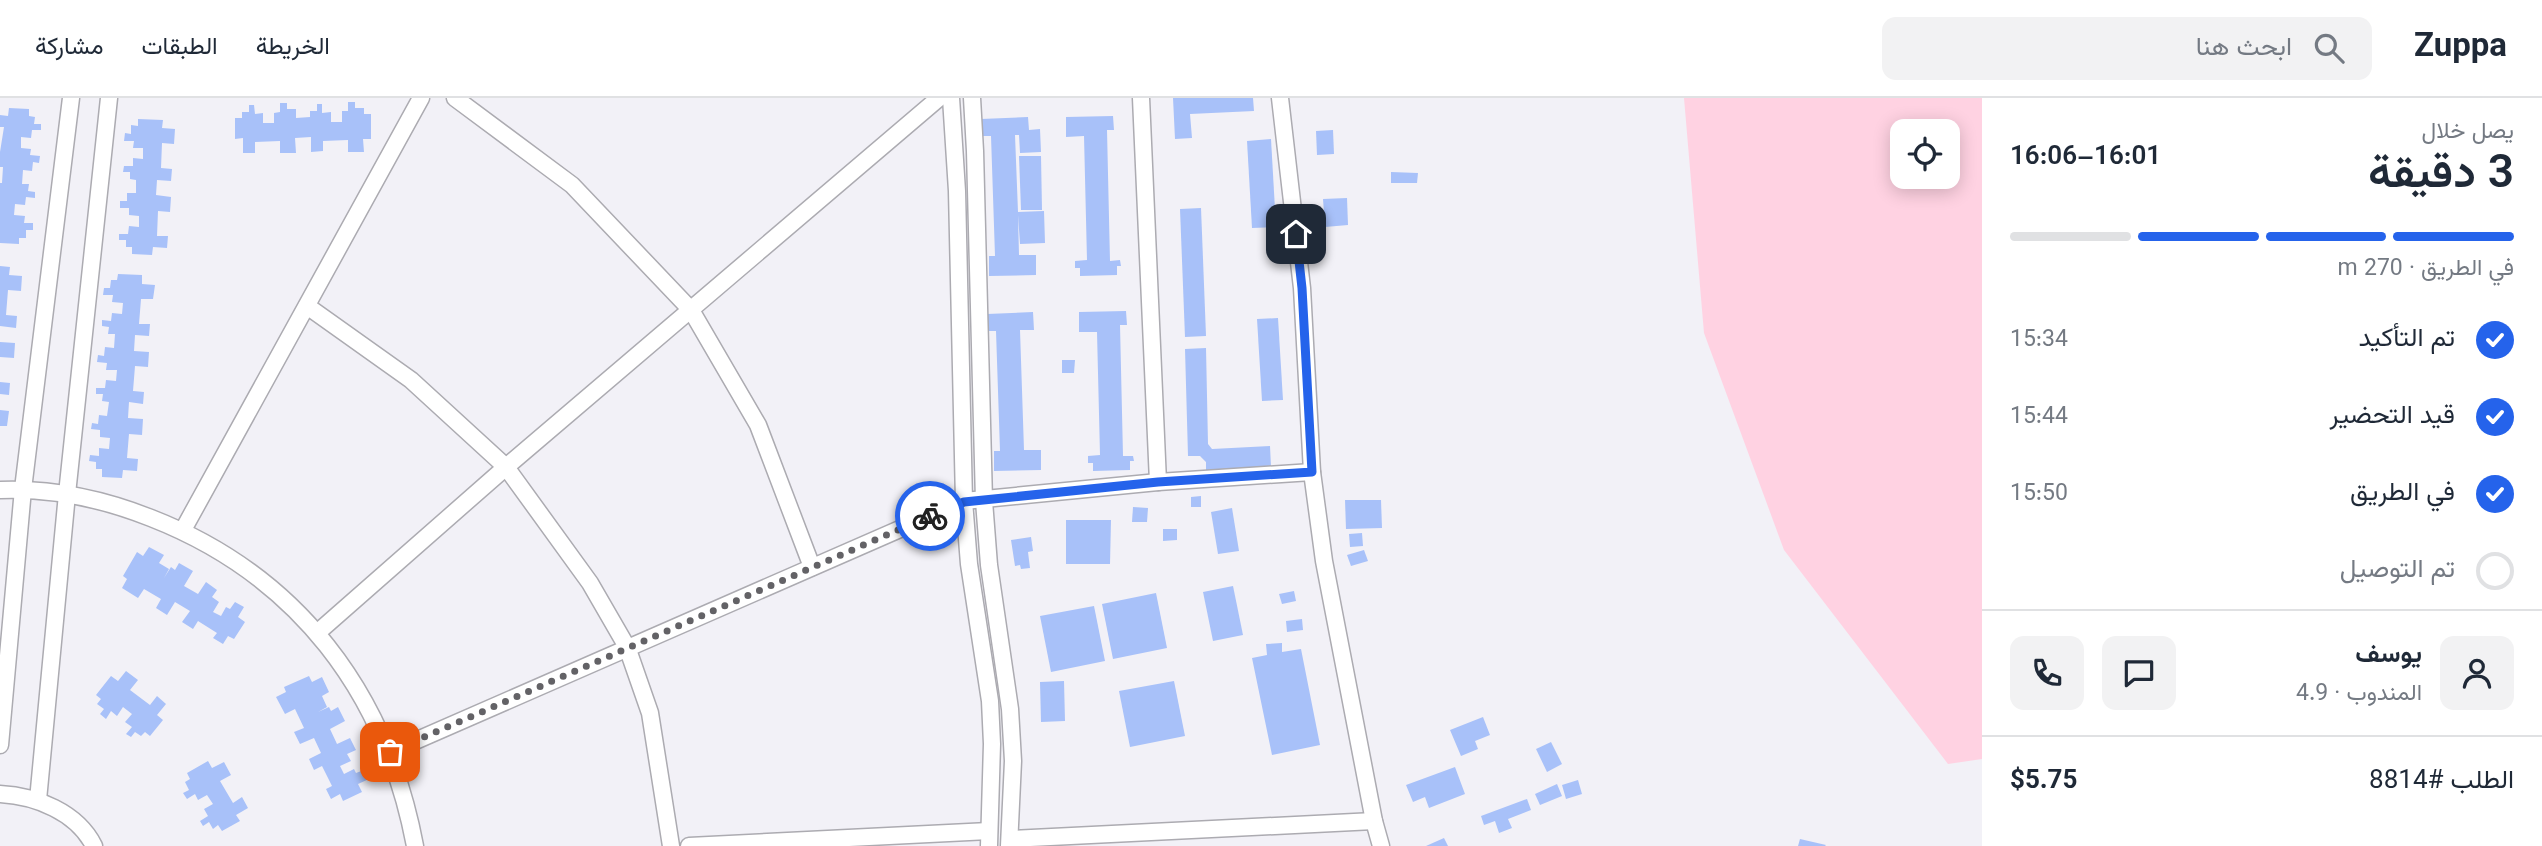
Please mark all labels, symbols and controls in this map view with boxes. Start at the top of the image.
search box [1882,17,2372,80]
text: Zuppa [2414,22,2507,74]
text: ابحث هنا [2196,28,2292,69]
text: مشاركة [35,29,103,67]
text: الطبقات [141,29,218,67]
text: الخريطة [256,29,330,67]
icon: search [2310,29,2348,67]
text: يصل خلال [2421,114,2514,150]
map controls [1890,119,1960,189]
button: locate [1890,119,1960,189]
text: 16:01–16:06 [2010,137,2161,178]
text: 3 دقيقة [2368,140,2514,212]
pin [1266,204,1326,264]
icon: home [1277,215,1315,253]
text: في الطريق · 270 m [2338,251,2514,287]
text: تم التأكيد [2358,319,2455,360]
icon: check [2476,321,2514,359]
text: 15:34 [2010,322,2068,358]
text: قيد التحضير [2330,396,2455,437]
icon: check [2476,398,2514,436]
text: 15:44 [2010,399,2068,435]
text: في الطريق [2350,473,2455,514]
icon: check [2476,475,2514,513]
text: 15:50 [2010,476,2068,512]
courier [895,481,965,551]
icon: bike [911,497,949,535]
text: تم التوصيل [2340,550,2455,591]
text: يوسف [2355,635,2422,676]
button: phone [2010,636,2084,710]
button: chat [2102,636,2176,710]
button: person [2440,636,2514,710]
text: المندوب · 4.9 [2296,676,2422,712]
pin [360,722,420,782]
icon: bag [371,733,409,771]
text: $5.75 [2010,761,2077,802]
text: الطلب #8814 [2369,761,2514,802]

